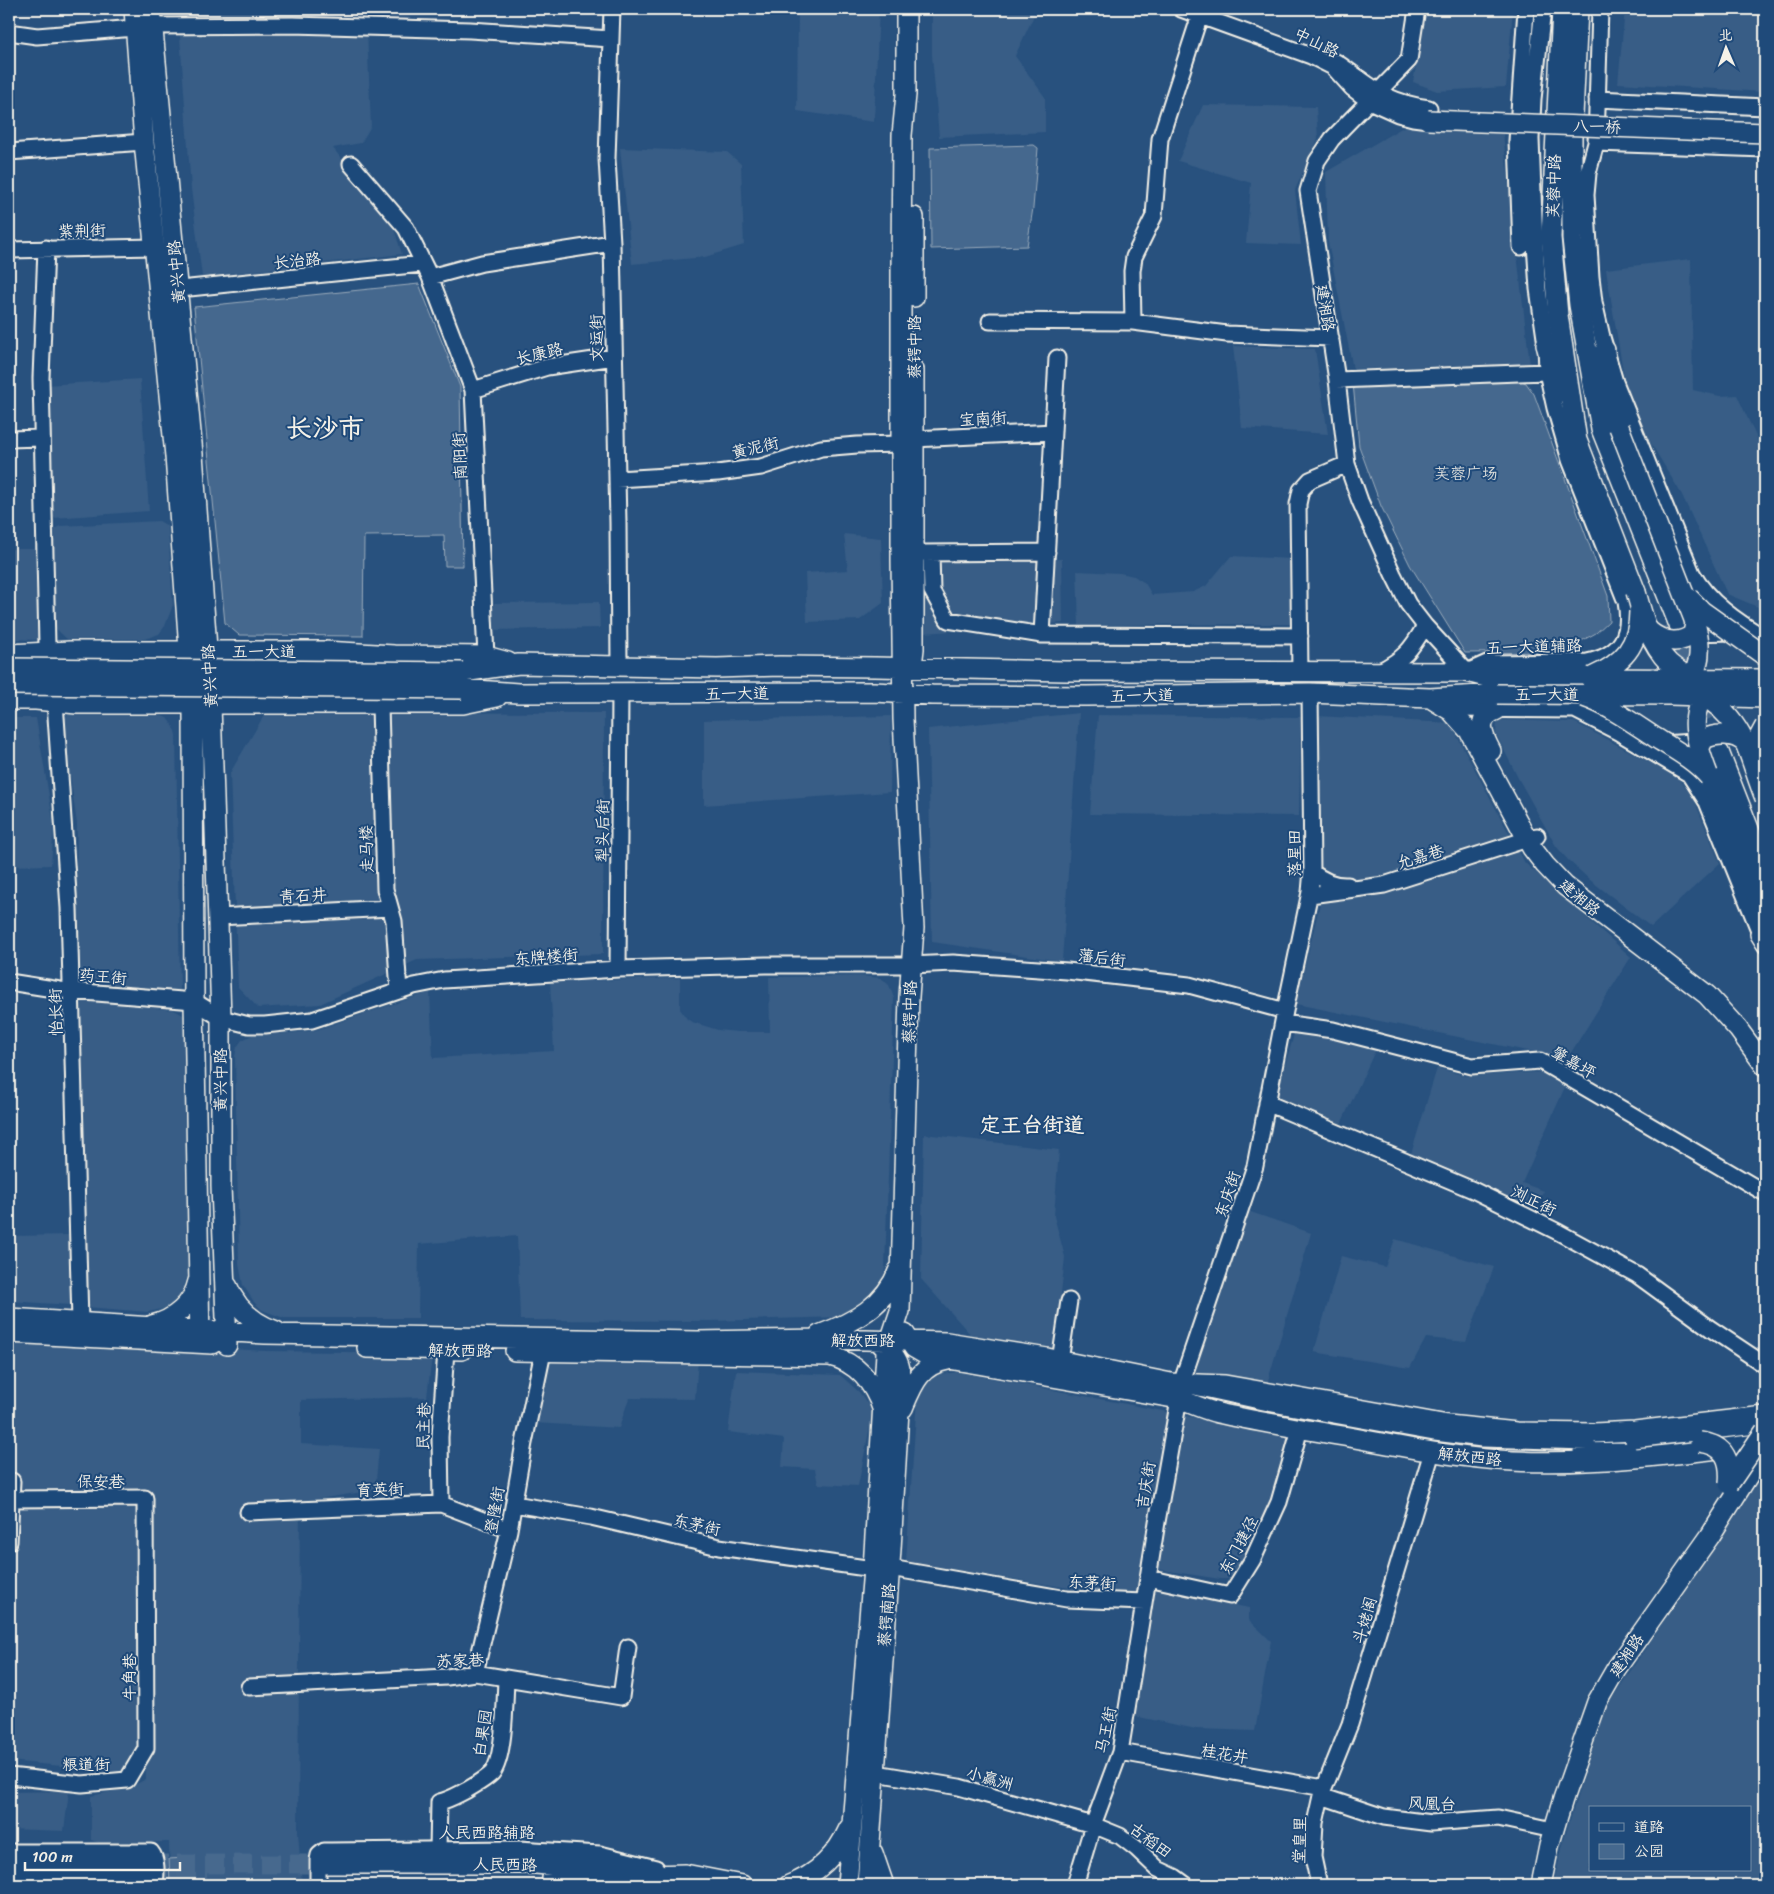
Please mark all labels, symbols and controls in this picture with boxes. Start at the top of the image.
street label: 中山路 [1289,19,1345,66]
north arrow [1702,22,1752,72]
text: 北 [1718,23,1733,48]
street label: 八一桥 [1572,111,1621,142]
street label: 芙蓉中路 [1538,154,1569,219]
street label: 紫荆街 [58,216,106,245]
street label: 黄兴中路 [159,239,194,305]
street label: 长治路 [272,244,322,277]
street label: 建湘路 [1307,282,1344,334]
street label: 文运街 [582,314,611,362]
street label: 蔡锷中路 [900,315,929,379]
street label: 长康路 [512,334,566,373]
street label: 宝南街 [958,403,1008,434]
district label: 长沙市 [286,405,364,451]
street label: 黄泥街 [728,428,782,467]
street label: 南阳街 [444,431,475,481]
park label: 芙蓉广场 [1434,459,1498,488]
street label: 五一大道辅路 [1486,630,1583,663]
street label: 五一大道 [232,637,296,666]
street label: 黄兴中路 [193,643,226,709]
street label: 五一大道 [705,678,769,709]
street label: 五一大道 [1110,680,1174,711]
street label: 五一大道 [1515,680,1579,709]
street label: 犁头后街 [587,799,618,863]
street label: 走马楼 [351,824,382,873]
street label: 落星田 [1280,829,1309,877]
street label: 允嘉巷 [1393,836,1447,877]
street label: 建湘路 [1552,871,1607,924]
street label: 青石井 [278,880,328,911]
street label: 东牌楼街 [513,940,579,973]
street label: 藩后街 [1076,940,1128,975]
street label: 药王街 [78,960,128,993]
street label: 蔡锷中路 [894,980,925,1045]
street label: 怡长街 [41,988,70,1036]
street label: 肇嘉坪 [1546,1038,1602,1087]
street label: 黄兴中路 [206,1048,235,1112]
district label: 定王台街道 [980,1106,1085,1144]
street label: 东庆街 [1206,1167,1249,1222]
street label: 浏正街 [1506,1177,1562,1224]
street label: 解放西路 [831,1326,895,1355]
street label: 解放西路 [428,1335,492,1366]
street label: 民主巷 [408,1402,439,1451]
street label: 解放西路 [1437,1439,1503,1474]
street label: 吉庆街 [1127,1459,1164,1511]
street label: 保安巷 [77,1467,125,1496]
street label: 育英街 [356,1474,405,1505]
street label: 登隆街 [476,1484,513,1536]
street label: 东茅街 [670,1505,724,1544]
street label: 东门捷径 [1211,1510,1266,1580]
street label: 东茅街 [1067,1567,1117,1598]
street label: 蔡锷南路 [869,1582,904,1648]
street label: 斗姥阁 [1344,1593,1385,1647]
street label: 建湘路 [1601,1627,1652,1683]
street label: 苏家巷 [436,1645,485,1676]
street label: 牛角巷 [115,1653,144,1701]
street label: 马王街 [1086,1704,1125,1757]
street label: 白果园 [464,1707,501,1759]
street label: 桂花井 [1199,1735,1251,1772]
street label: 粮道街 [62,1750,110,1779]
street label: 小赢洲 [963,1758,1017,1799]
street label: 风凰台 [1407,1788,1456,1819]
legend [1589,1806,1752,1872]
street label: 古稻田 [1123,1814,1179,1866]
text: 道路 [1634,1814,1664,1840]
street label: 堂皇里 [1284,1816,1315,1865]
street label: 人民西路辅路 [439,1818,535,1847]
text: 公园 [1634,1838,1664,1864]
scale bar [25,1839,180,1871]
text: 100 m [32,1844,73,1870]
street label: 人民西路 [473,1849,537,1880]

